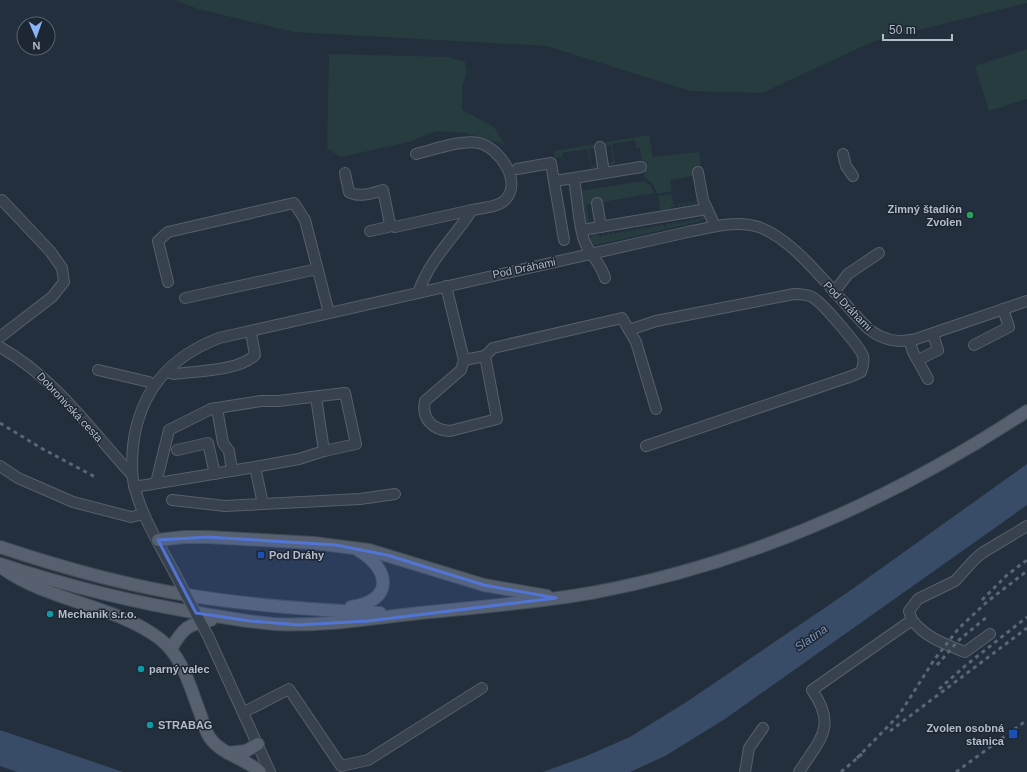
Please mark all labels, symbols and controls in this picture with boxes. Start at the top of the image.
north arrow [16,16,56,56]
scale bar [883,16,952,42]
text: 50 m [889,23,916,37]
text: N [32,40,41,52]
place label: Zimný štadión Zvolen [887,203,962,228]
marker: Zimný štadión Zvolen [965,210,975,220]
street label: Pod Dráhami [491,255,557,281]
street label: Pod Dráhami [821,279,875,333]
street label: Dobronivská cesta [35,370,106,445]
place label: Pod Dráhy [269,549,325,561]
marker: Pod Dráhy [256,550,266,560]
place label: Mechanik s.r.o. [58,608,137,620]
marker: Mechanik s.r.o. [45,609,55,619]
water label: Slatina [792,622,830,654]
place label: parný valec [149,663,210,675]
marker: parný valec [136,664,146,674]
place label: STRABAG [158,719,212,731]
marker: STRABAG [145,720,155,730]
place label: Zvolen osobná stanica [926,722,1005,747]
marker: Zvolen osobná stanica [1007,728,1019,740]

